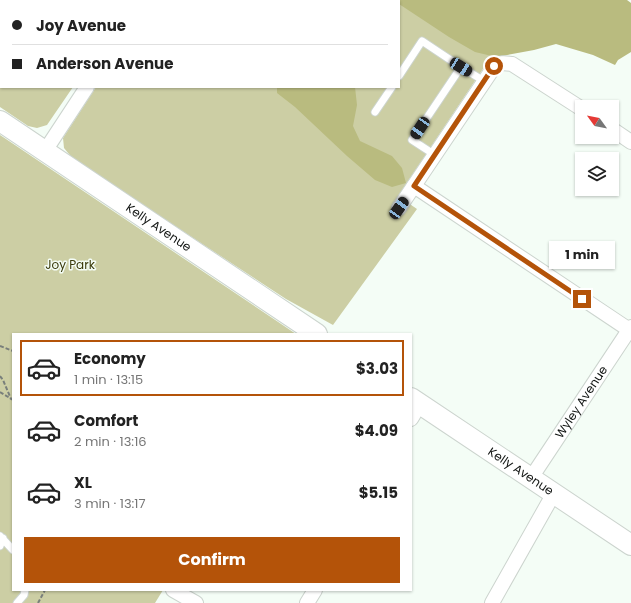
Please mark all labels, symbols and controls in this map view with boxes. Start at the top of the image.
text: Joy Avenue [36,15,126,36]
text: Anderson Avenue [36,53,173,74]
car [448,56,474,78]
route start [485,57,503,75]
north arrow [575,100,619,144]
map controls [575,100,619,196]
car [408,115,432,141]
button: layers [575,152,619,196]
car [387,195,411,221]
street label: Kelly Avenue [123,199,195,255]
callout: 1 min [549,241,615,269]
text: 1 min [565,245,599,264]
park label: Joy Park [45,256,96,273]
route end [573,290,591,308]
text: Economy [74,348,146,369]
icon: car [26,350,62,386]
text: $3.03 [356,358,398,379]
street label: Wyley Avenue [551,362,611,442]
text: 1 min · 13:15 [74,370,143,389]
text: Comfort [74,410,138,431]
icon: car [26,412,62,448]
text: $4.09 [355,420,398,441]
text: 2 min · 13:16 [74,432,147,451]
street label: Kelly Avenue [485,443,557,499]
text: XL [74,472,92,493]
icon: car [26,474,62,510]
text: $5.15 [359,482,398,503]
text: 3 min · 13:17 [74,494,146,513]
button: Confirm [24,537,400,583]

